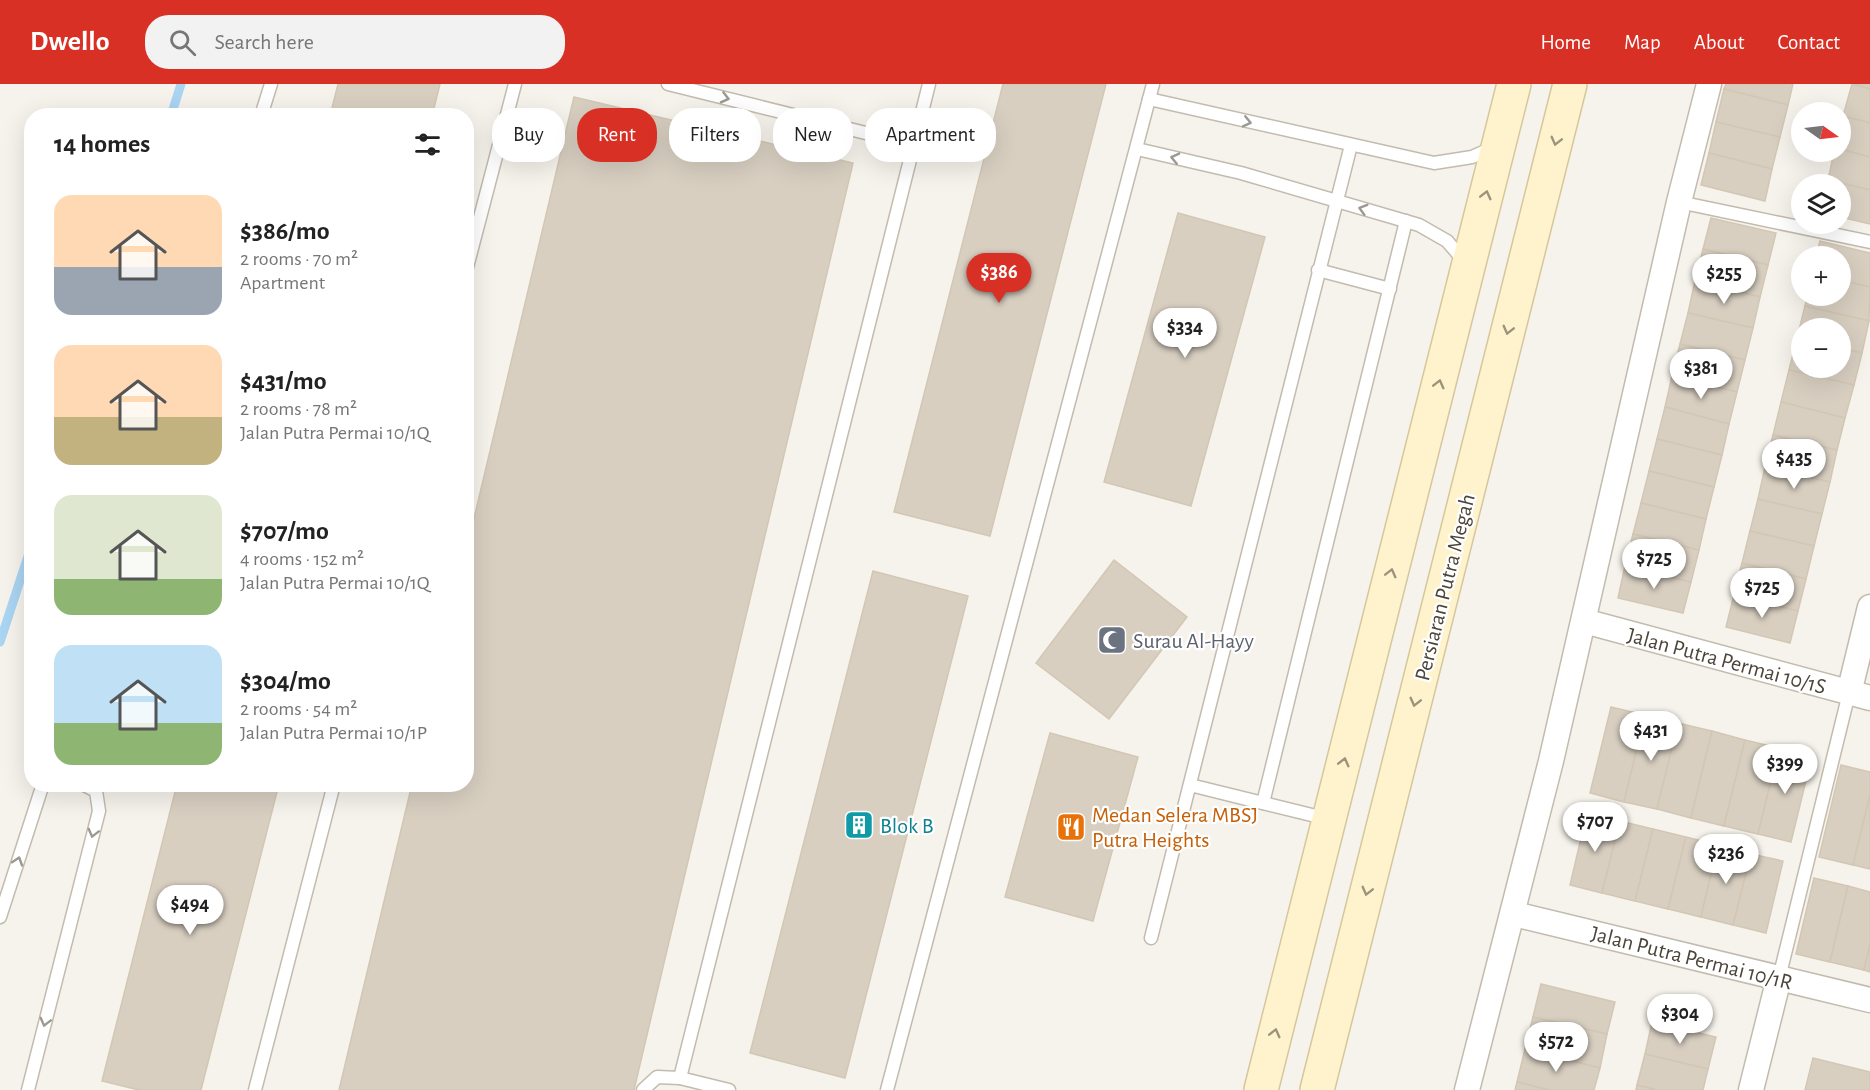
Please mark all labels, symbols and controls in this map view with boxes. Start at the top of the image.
search box [145,15,565,69]
icon: search [166,26,199,59]
text: Dwello [30,28,109,56]
text: Search here [214,31,314,53]
text: Home [1540,32,1591,53]
text: Map [1624,32,1661,53]
text: About [1694,32,1744,53]
text: Contact [1777,32,1840,53]
one-way arrow [719,91,729,104]
north arrow [1791,102,1851,162]
map controls [1791,102,1851,378]
chip: Buy [492,108,565,162]
chip: Rent [577,108,657,162]
chip: Filters [669,108,761,162]
chip: New [773,108,853,162]
chip: Apartment [865,108,996,162]
one-way arrow [1242,115,1252,128]
icon: filters [411,128,444,161]
text: 14 homes [54,131,150,157]
one-way arrow [1551,135,1563,146]
one-way arrow [1170,152,1180,165]
button: layers [1791,174,1851,234]
one-way arrow [1479,190,1491,201]
one-way arrow [1358,204,1369,216]
text: $386/mo [240,218,330,244]
icon: home [102,219,174,291]
button: + [1791,246,1851,306]
text: 2 rooms · 70 m² [240,249,358,269]
pin: $386 [963,253,1035,304]
pin: $255 [1688,254,1760,305]
text: $386 [980,262,1018,282]
text: $255 [1706,263,1742,283]
text: Apartment [240,273,325,293]
pin: $334 [1149,308,1221,359]
text: $334 [1167,317,1203,337]
button: − [1791,318,1851,378]
one-way arrow [1503,325,1516,335]
pin: $381 [1665,349,1737,400]
text: $381 [1684,358,1718,378]
text: $431/mo [240,368,327,394]
icon: home [102,369,174,441]
one-way arrow [1431,379,1444,389]
text: 2 rooms · 78 m² [240,399,357,419]
text: Jalan Putra Permai 10/1Q [240,423,430,443]
pin: $435 [1758,439,1830,490]
text: $435 [1776,448,1812,468]
street label: Persiaran Putra Megah [1411,491,1479,683]
text: $707/mo [240,518,329,544]
icon: home [102,519,174,591]
pin: $725 [1618,539,1690,590]
text: $725 [1636,548,1672,568]
text: 4 rooms · 152 m² [240,549,364,569]
one-way arrow [1384,568,1397,578]
pin: $725 [1726,568,1798,619]
text: Jalan Putra Permai 10/1Q [240,573,430,593]
text: $725 [1744,577,1780,597]
mosque icon: Surau Al-Hayy [1096,624,1128,656]
street label: Jalan Putra Permai 10/1S [1625,624,1829,698]
place label: Surau Al-Hayy [1133,630,1254,652]
text: $304/mo [240,668,331,694]
icon: home [102,669,174,741]
one-way arrow [1409,697,1422,707]
text: 2 rooms · 54 m² [240,699,357,719]
pin: $431 [1615,711,1687,762]
text: $431 [1634,720,1668,740]
text: Jalan Putra Permai 10/1P [240,723,427,743]
pin: $399 [1749,744,1821,795]
text: $399 [1767,753,1803,773]
one-way arrow [1337,757,1349,768]
pin: $707 [1559,802,1631,853]
place label: Medan Selera MBSJ Putra Heights [1092,804,1258,851]
building icon: Blok B [843,809,875,841]
restaurant icon: Medan Selera MBSJ Putra Heights [1055,811,1087,843]
text: $707 [1577,811,1613,831]
place label: Blok B [880,815,934,837]
one-way arrow [88,828,101,838]
pin: $236 [1690,834,1762,885]
text: $236 [1708,843,1744,863]
one-way arrow [11,856,23,867]
pin: $494 [154,885,226,936]
one-way arrow [1361,886,1374,896]
text: $494 [171,894,209,914]
street label: Jalan Putra Permai 10/1R [1589,922,1795,994]
pin: $304 [1644,994,1716,1045]
text: $304 [1661,1003,1699,1023]
one-way arrow [40,1017,53,1027]
pin: $572 [1520,1022,1592,1073]
one-way arrow [1268,1028,1281,1038]
text: $572 [1538,1031,1574,1051]

